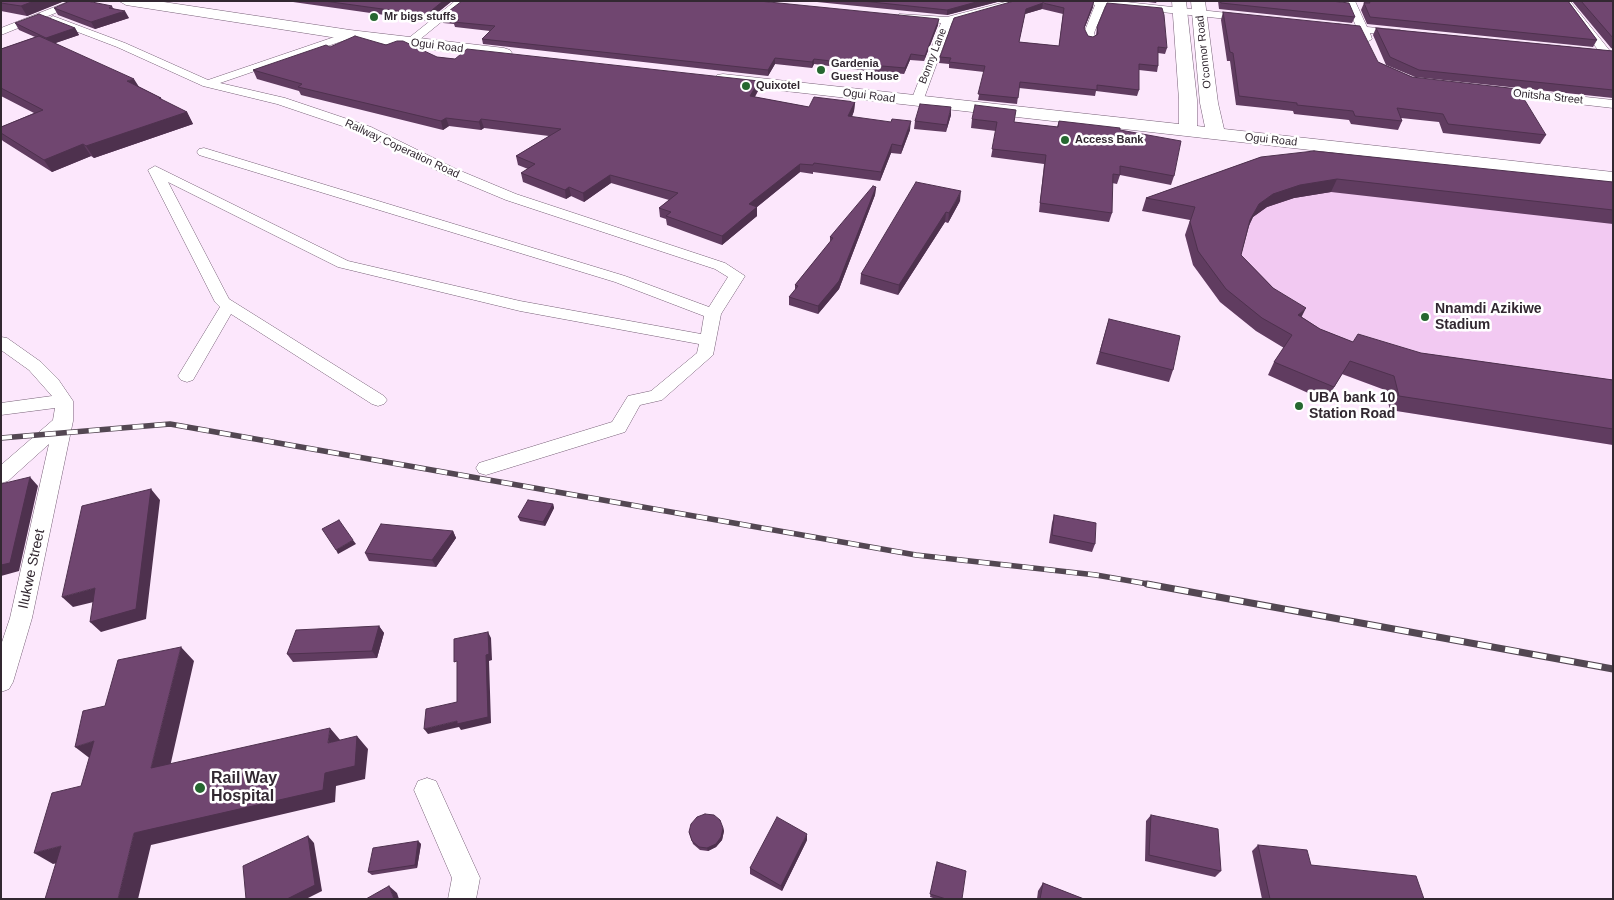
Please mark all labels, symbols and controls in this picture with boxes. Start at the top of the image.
place label: Mr bigs stuffs [384,10,456,24]
marker: Mr bigs stuffs [368,11,380,23]
street label: O'connor Road [1194,15,1214,89]
street label: Bonny Lane [916,26,950,86]
street label: Ogui Road [410,36,464,56]
place label: Gardenia Guest House [831,57,899,83]
marker: Gardenia Guest House [815,64,827,76]
place label: Quixotel [756,79,800,93]
marker: Quixotel [740,80,752,92]
street label: Ogui Road [842,86,896,106]
street label: Onitsha Street [1512,87,1584,107]
street label: Railway Coperation Road [343,117,461,181]
street label: Ogui Road [1244,131,1298,149]
place label: Access Bank [1075,133,1143,147]
marker: Access Bank [1059,134,1071,146]
place label: Nnamdi Azikiwe Stadium [1435,301,1542,334]
marker: Nnamdi Azikiwe Stadium [1419,311,1431,323]
place label: UBA bank 10 Station Road [1309,390,1395,422]
marker: UBA bank 10 Station Road [1293,400,1305,412]
street label: Ilukwe Street [15,528,49,610]
place label: Rail Way Hospital [211,769,277,807]
marker: Rail Way Hospital [193,781,207,795]

